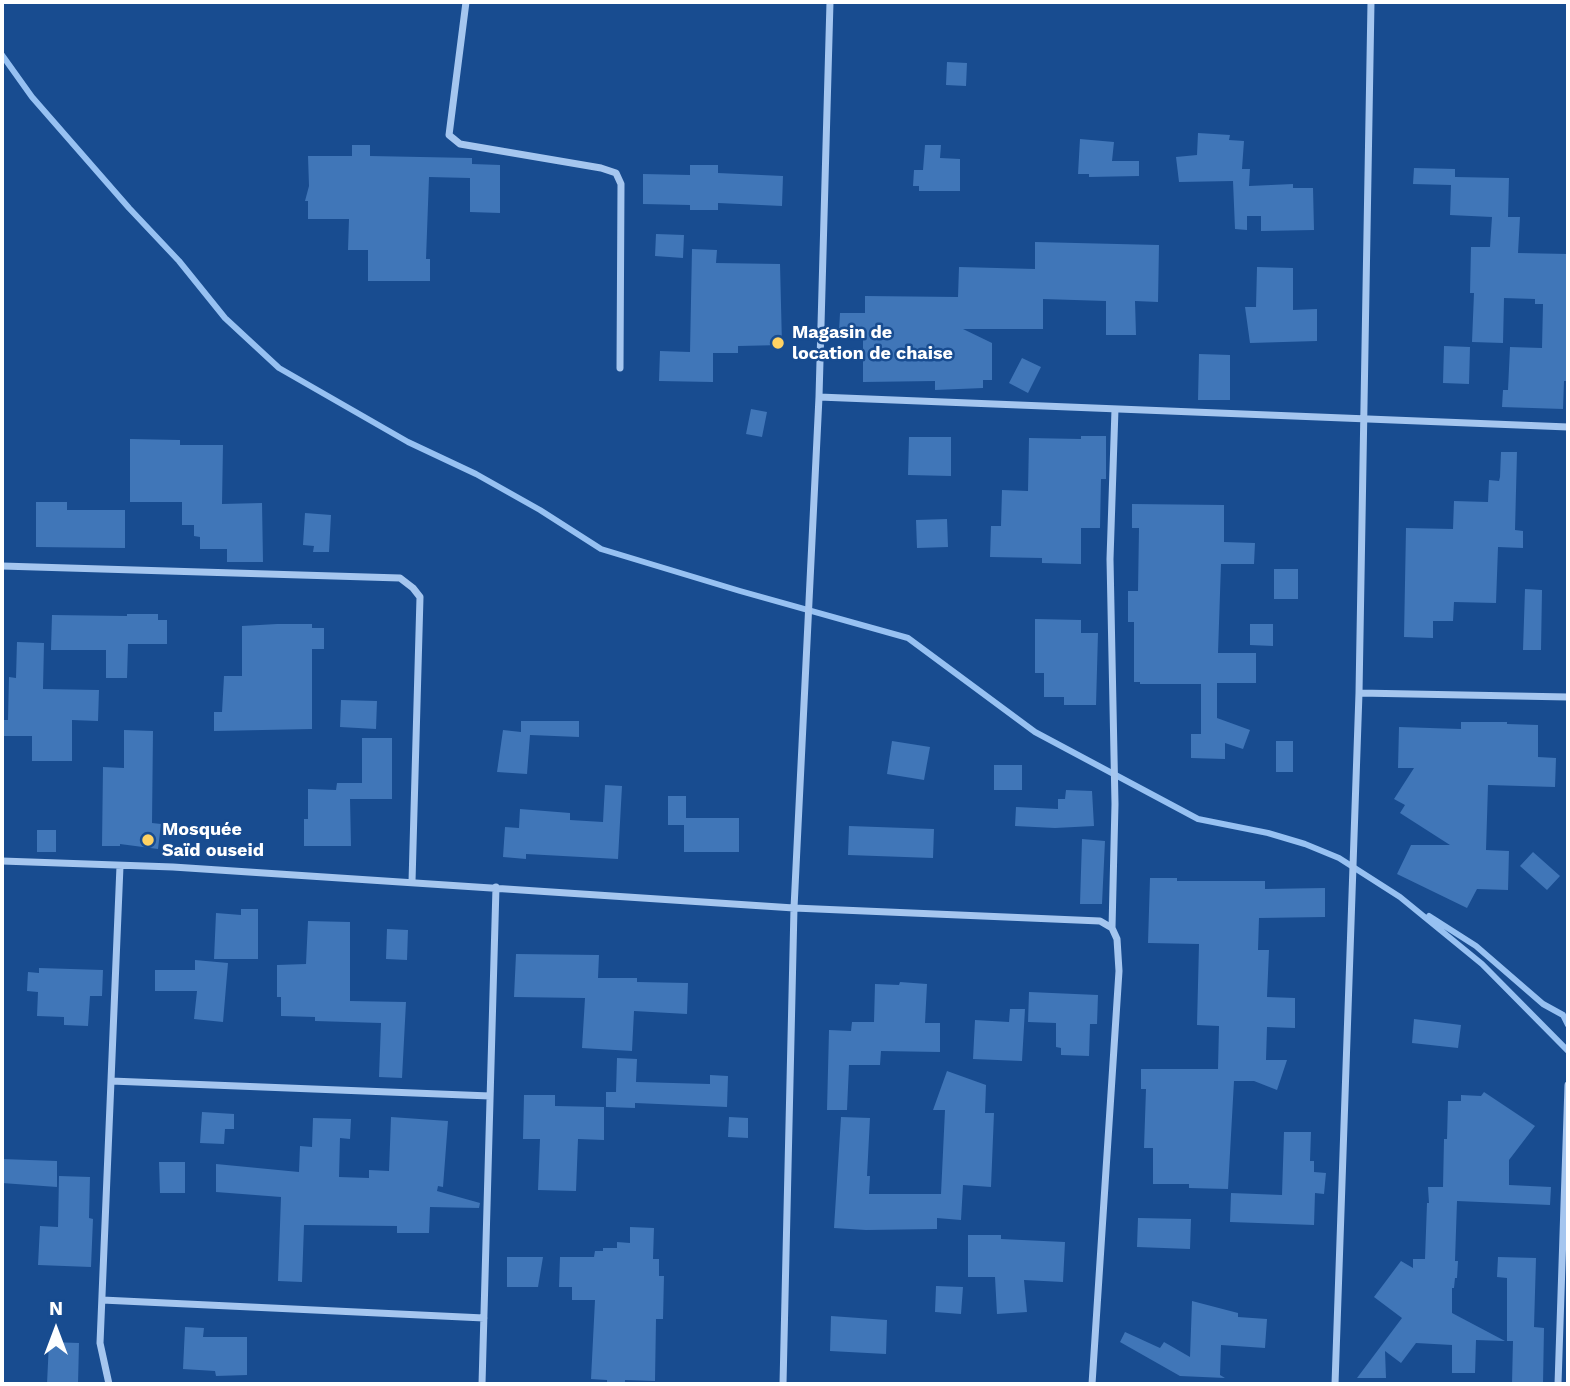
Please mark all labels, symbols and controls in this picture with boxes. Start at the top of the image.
place label: Magasin de location de chaise [792,322,953,364]
marker: Magasin de location de chaise [770,335,786,351]
place label: Mosquée Saïd ouseid [162,819,264,862]
marker: Mosquée Saïd ouseid [140,832,156,848]
north arrow [21,1295,91,1365]
text: N [49,1297,63,1320]

